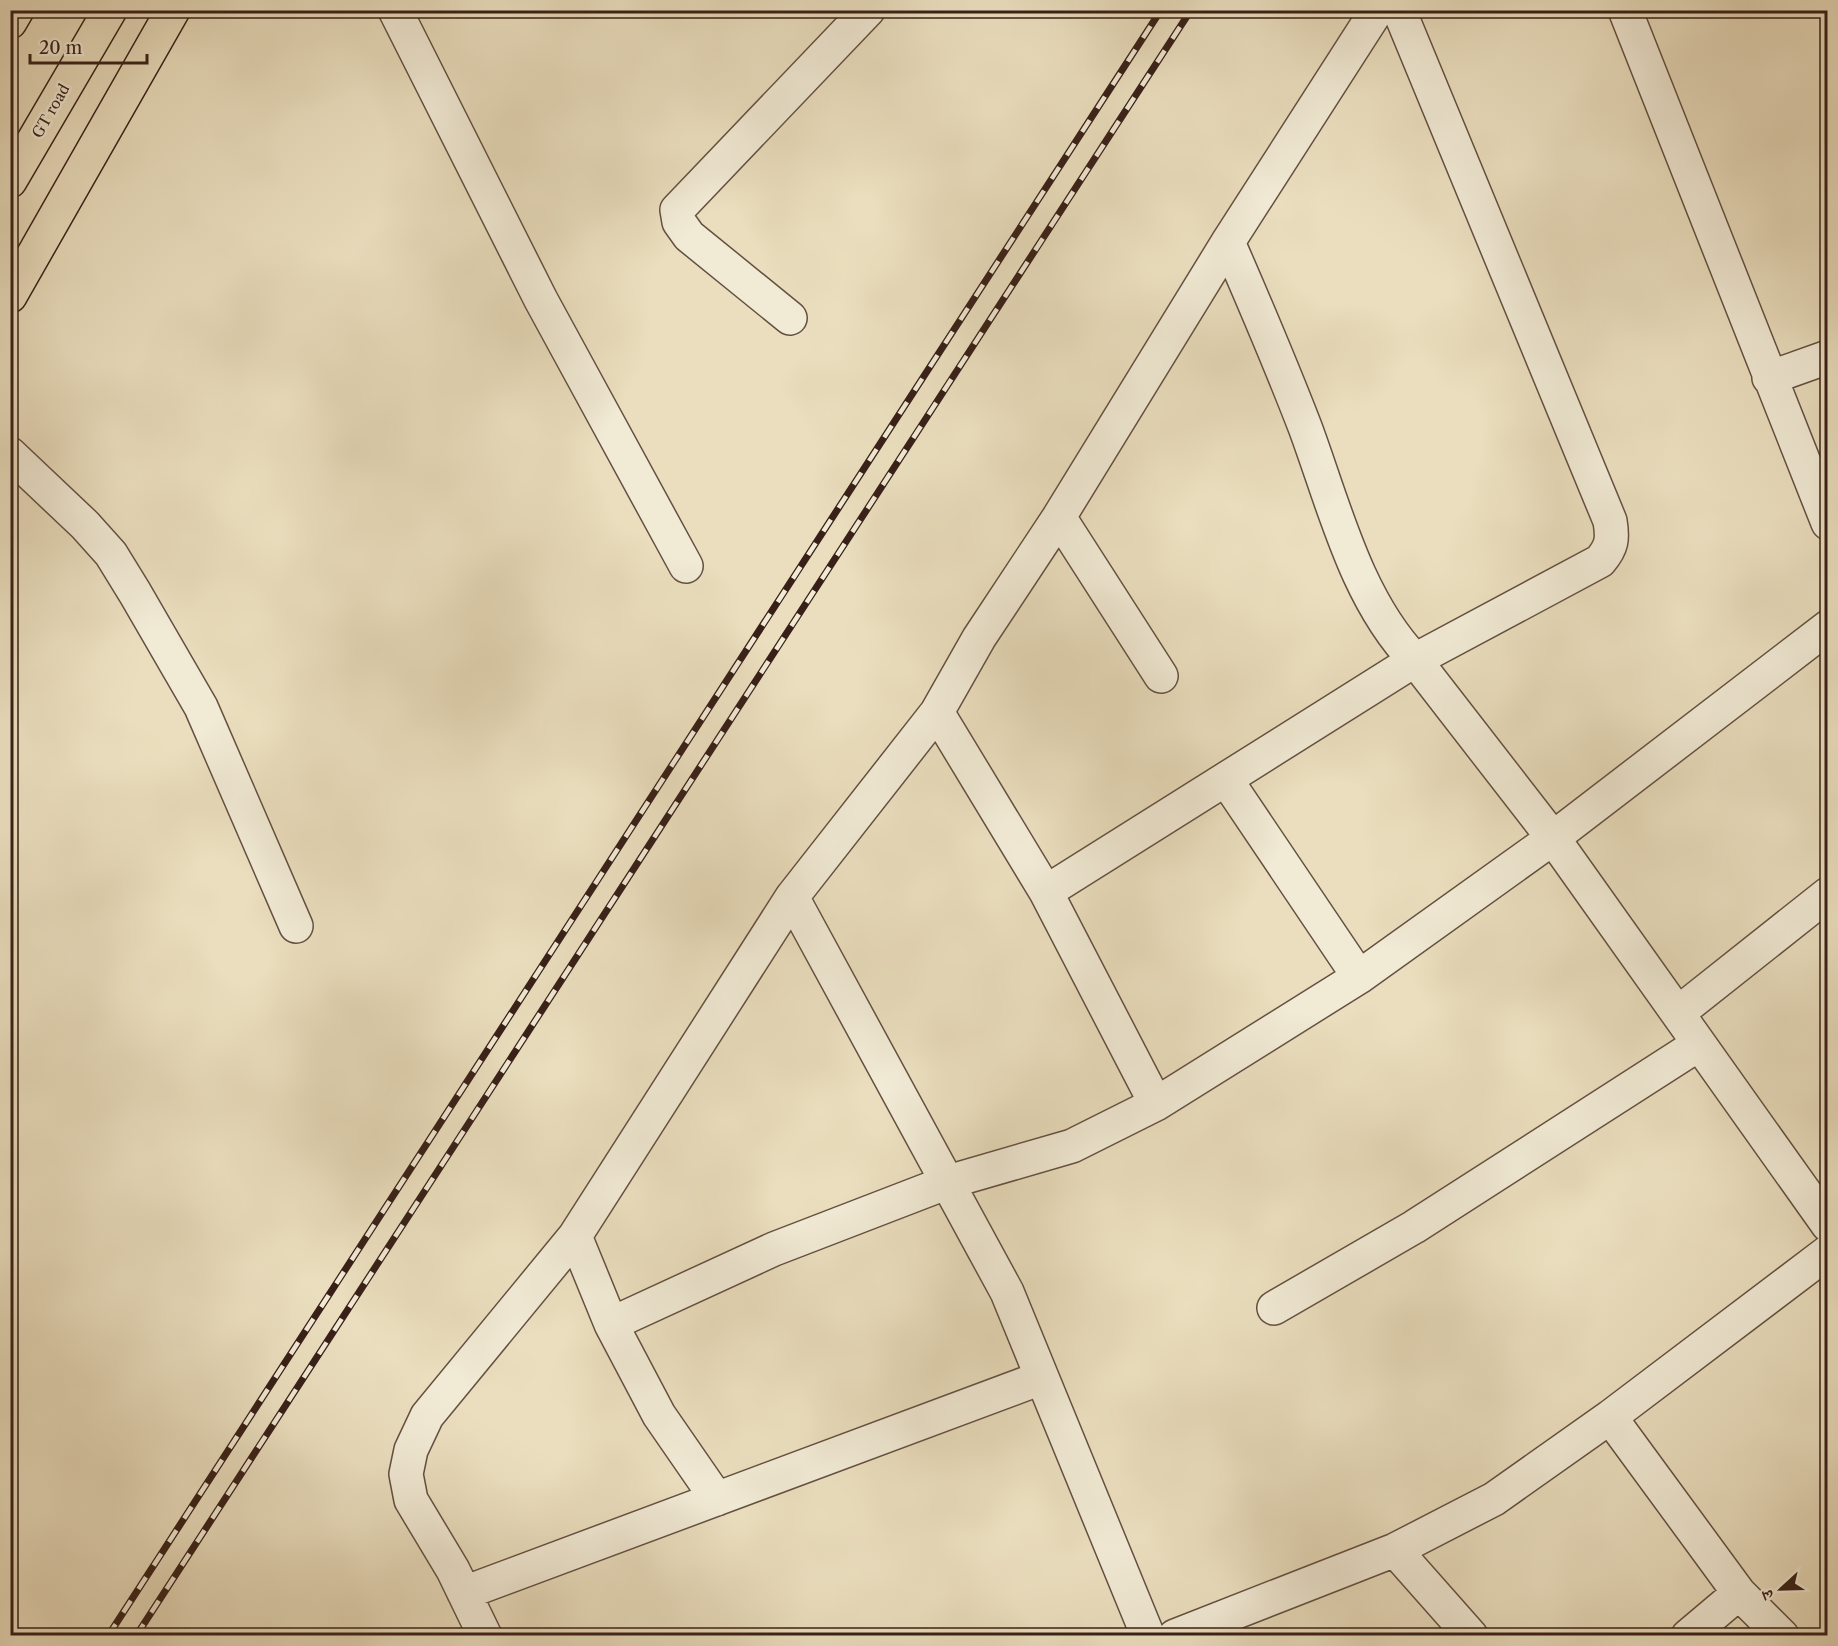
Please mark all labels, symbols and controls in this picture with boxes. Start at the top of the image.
scale bar [30,27,147,65]
text: 20 m [39,37,83,59]
street label: GT road [28,80,74,141]
north arrow [1751,1559,1811,1619]
text: उ [1756,1585,1778,1603]

